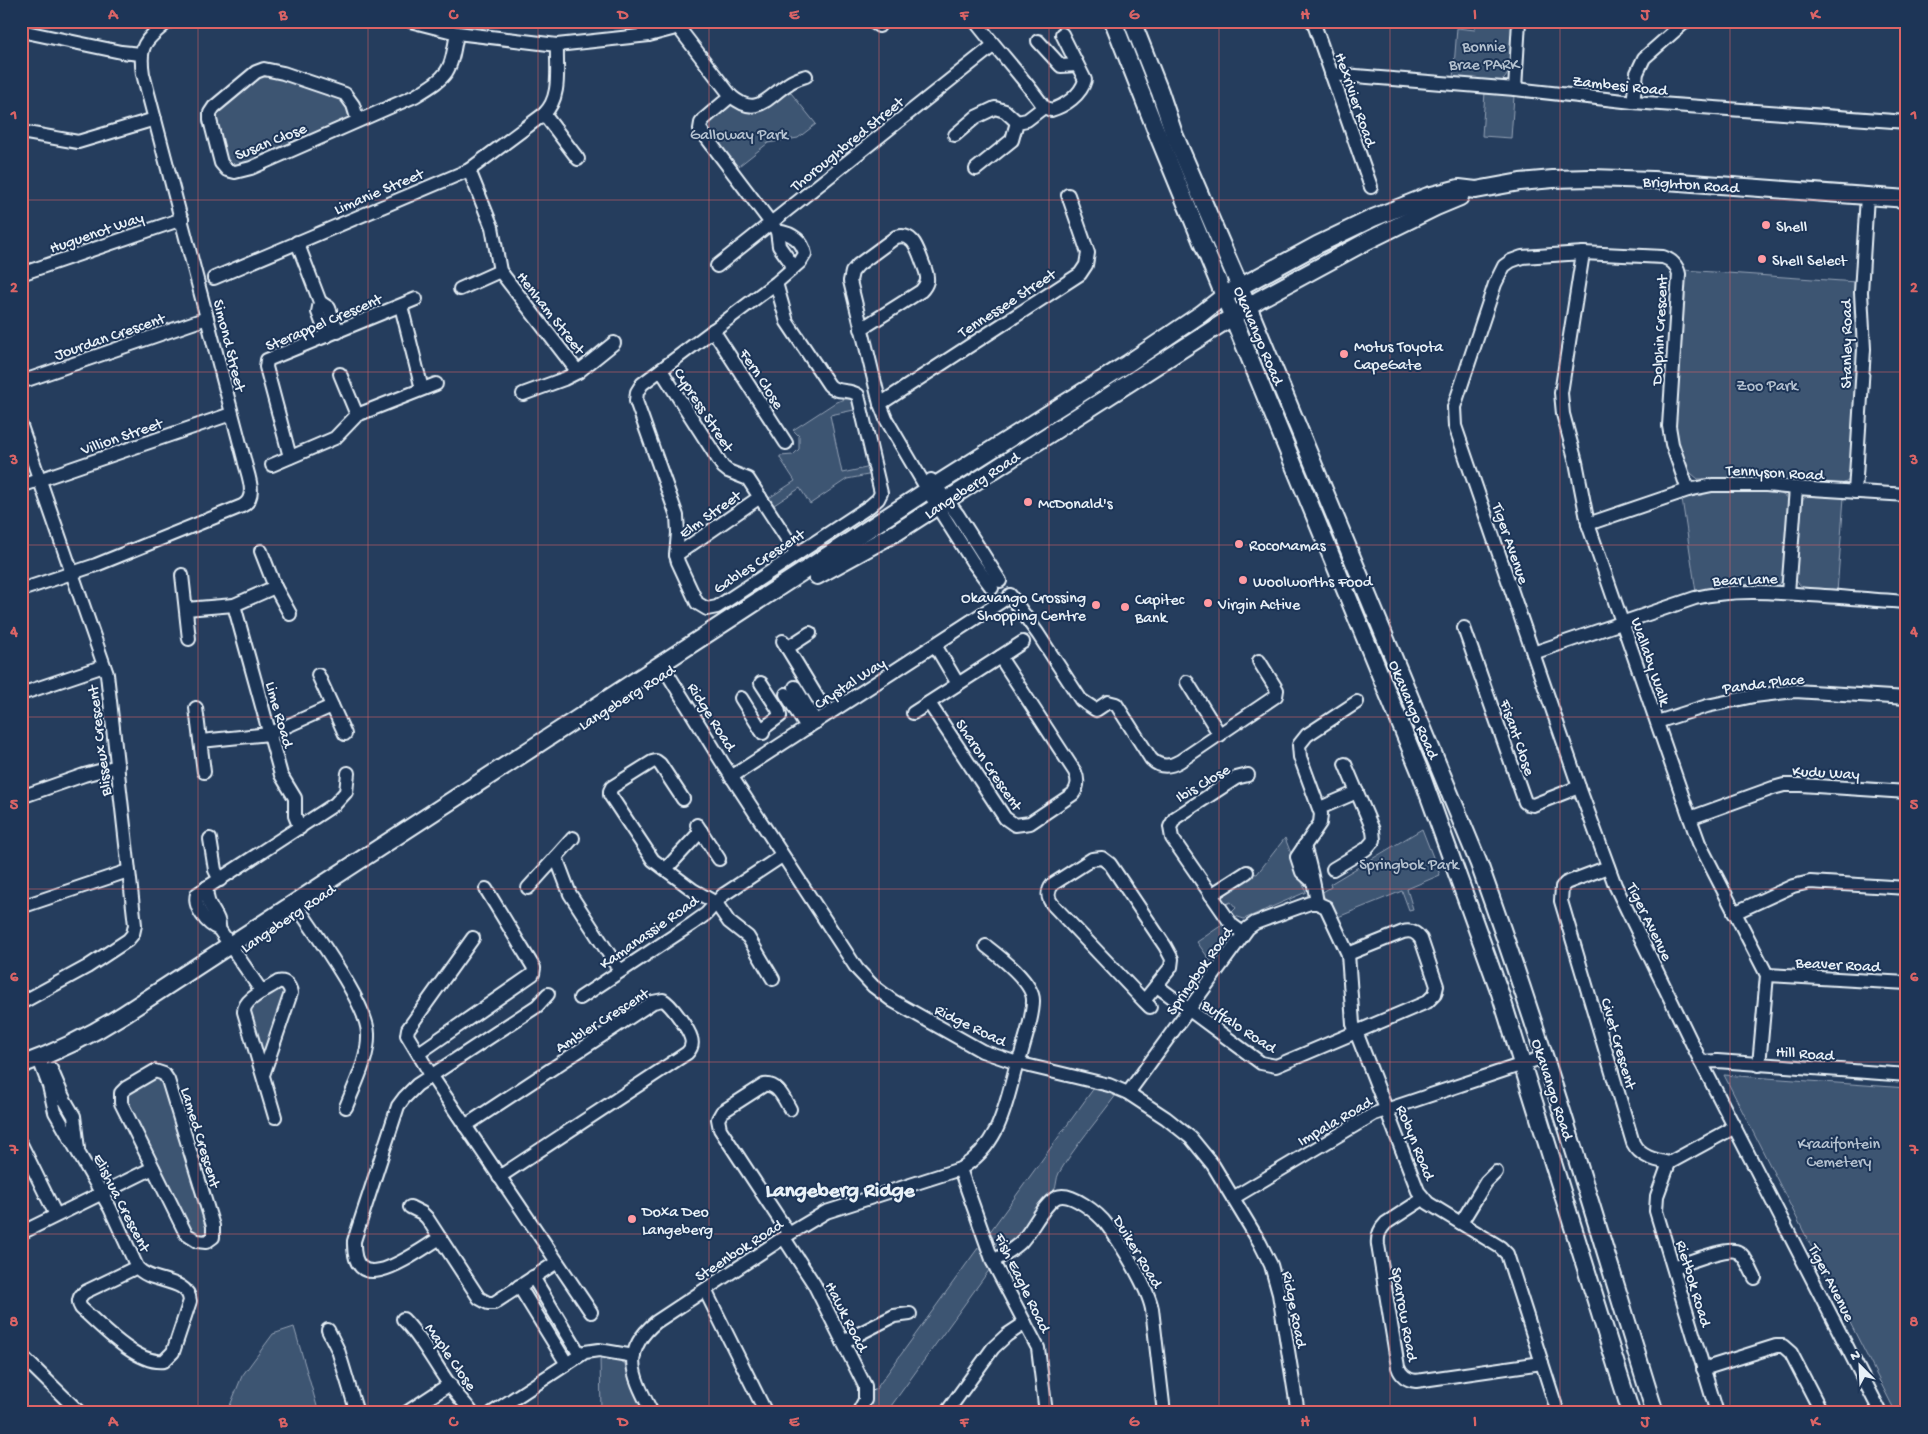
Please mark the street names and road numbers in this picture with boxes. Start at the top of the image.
street label: Hexrivier Road [1329,51,1379,151]
street label: Zambesi Road [1571,73,1670,102]
street label: Thoroughbred Street [787,93,910,198]
street label: Susan Close [233,120,311,166]
street label: Limanie Street [332,165,428,221]
street label: Brighton Road [1641,174,1741,199]
street label: Huguenot Way [48,209,147,259]
street label: Tennessee Street [955,265,1062,344]
street label: Henham Street [511,269,589,361]
street label: Dolphin Crescent [1649,273,1674,387]
street label: Okavango Road [1227,284,1287,390]
street label: Sterappel Crescent [263,291,387,357]
street label: Simond Street [207,298,249,395]
street label: Stanley Road [1839,298,1858,388]
street label: Jourdan Crescent [52,310,169,366]
street label: Fern Close [733,345,787,414]
street label: Cypress Street [668,365,737,458]
street label: Villion Street [78,415,167,461]
street label: Langeberg Road [922,448,1026,525]
street label: Tennyson Road [1724,462,1826,487]
street label: Elm Street [676,487,747,544]
street label: Tiger Avenue [1486,500,1532,588]
street label: Gables Crescent [711,526,810,600]
street label: Bear Lane [1711,571,1779,592]
street label: Wallaby Walk [1625,616,1673,710]
street label: Crystal Way [812,655,890,715]
street label: Okavango Road [1382,658,1442,764]
street label: Langeberg Road [576,661,681,736]
street label: Panda Place [1720,671,1806,700]
street label: Lime Road [259,680,297,752]
street label: Ridge Road [681,680,739,757]
street label: Blisseux Crescent [85,683,118,798]
street label: Fisant Close [1494,697,1538,779]
street label: Sharon Crescent [949,716,1026,817]
street label: Ibis Close [1173,761,1235,809]
street label: Kudu Way [1792,763,1860,786]
street label: Tiger Avenue [1620,879,1675,965]
street label: Langeberg Road [238,880,341,959]
street label: Kamanassie Road [597,892,705,975]
street label: Springbok Road [1163,923,1239,1020]
street label: Beaver Road [1794,955,1882,978]
street label: Ambler Crescent [553,985,654,1058]
street label: Buffalo Road [1196,996,1280,1060]
street label: Civet Crescent [1595,996,1639,1093]
street label: Ridge Road [931,1002,1010,1053]
street label: Okavango Road [1525,1037,1576,1145]
street label: Hill Road [1775,1044,1836,1067]
street label: Lamed Crescent [174,1086,223,1192]
street label: Impala Road [1295,1093,1378,1152]
street label: Robyn Road [1390,1103,1438,1185]
street label: Elishua Crescent [87,1151,154,1257]
street label: Duiker Road [1106,1212,1166,1294]
street label: Steenbok Road [693,1216,789,1287]
street label: Fish Eagle Road [988,1230,1054,1338]
street label: Rietbok Road [1670,1239,1714,1331]
street label: Tiger Avenue [1802,1241,1858,1326]
street label: Sparrow Road [1385,1266,1420,1365]
street label: Ridge Road [1276,1270,1310,1351]
street label: Hawk Road [819,1279,871,1357]
street label: Maple Close [419,1321,480,1396]

